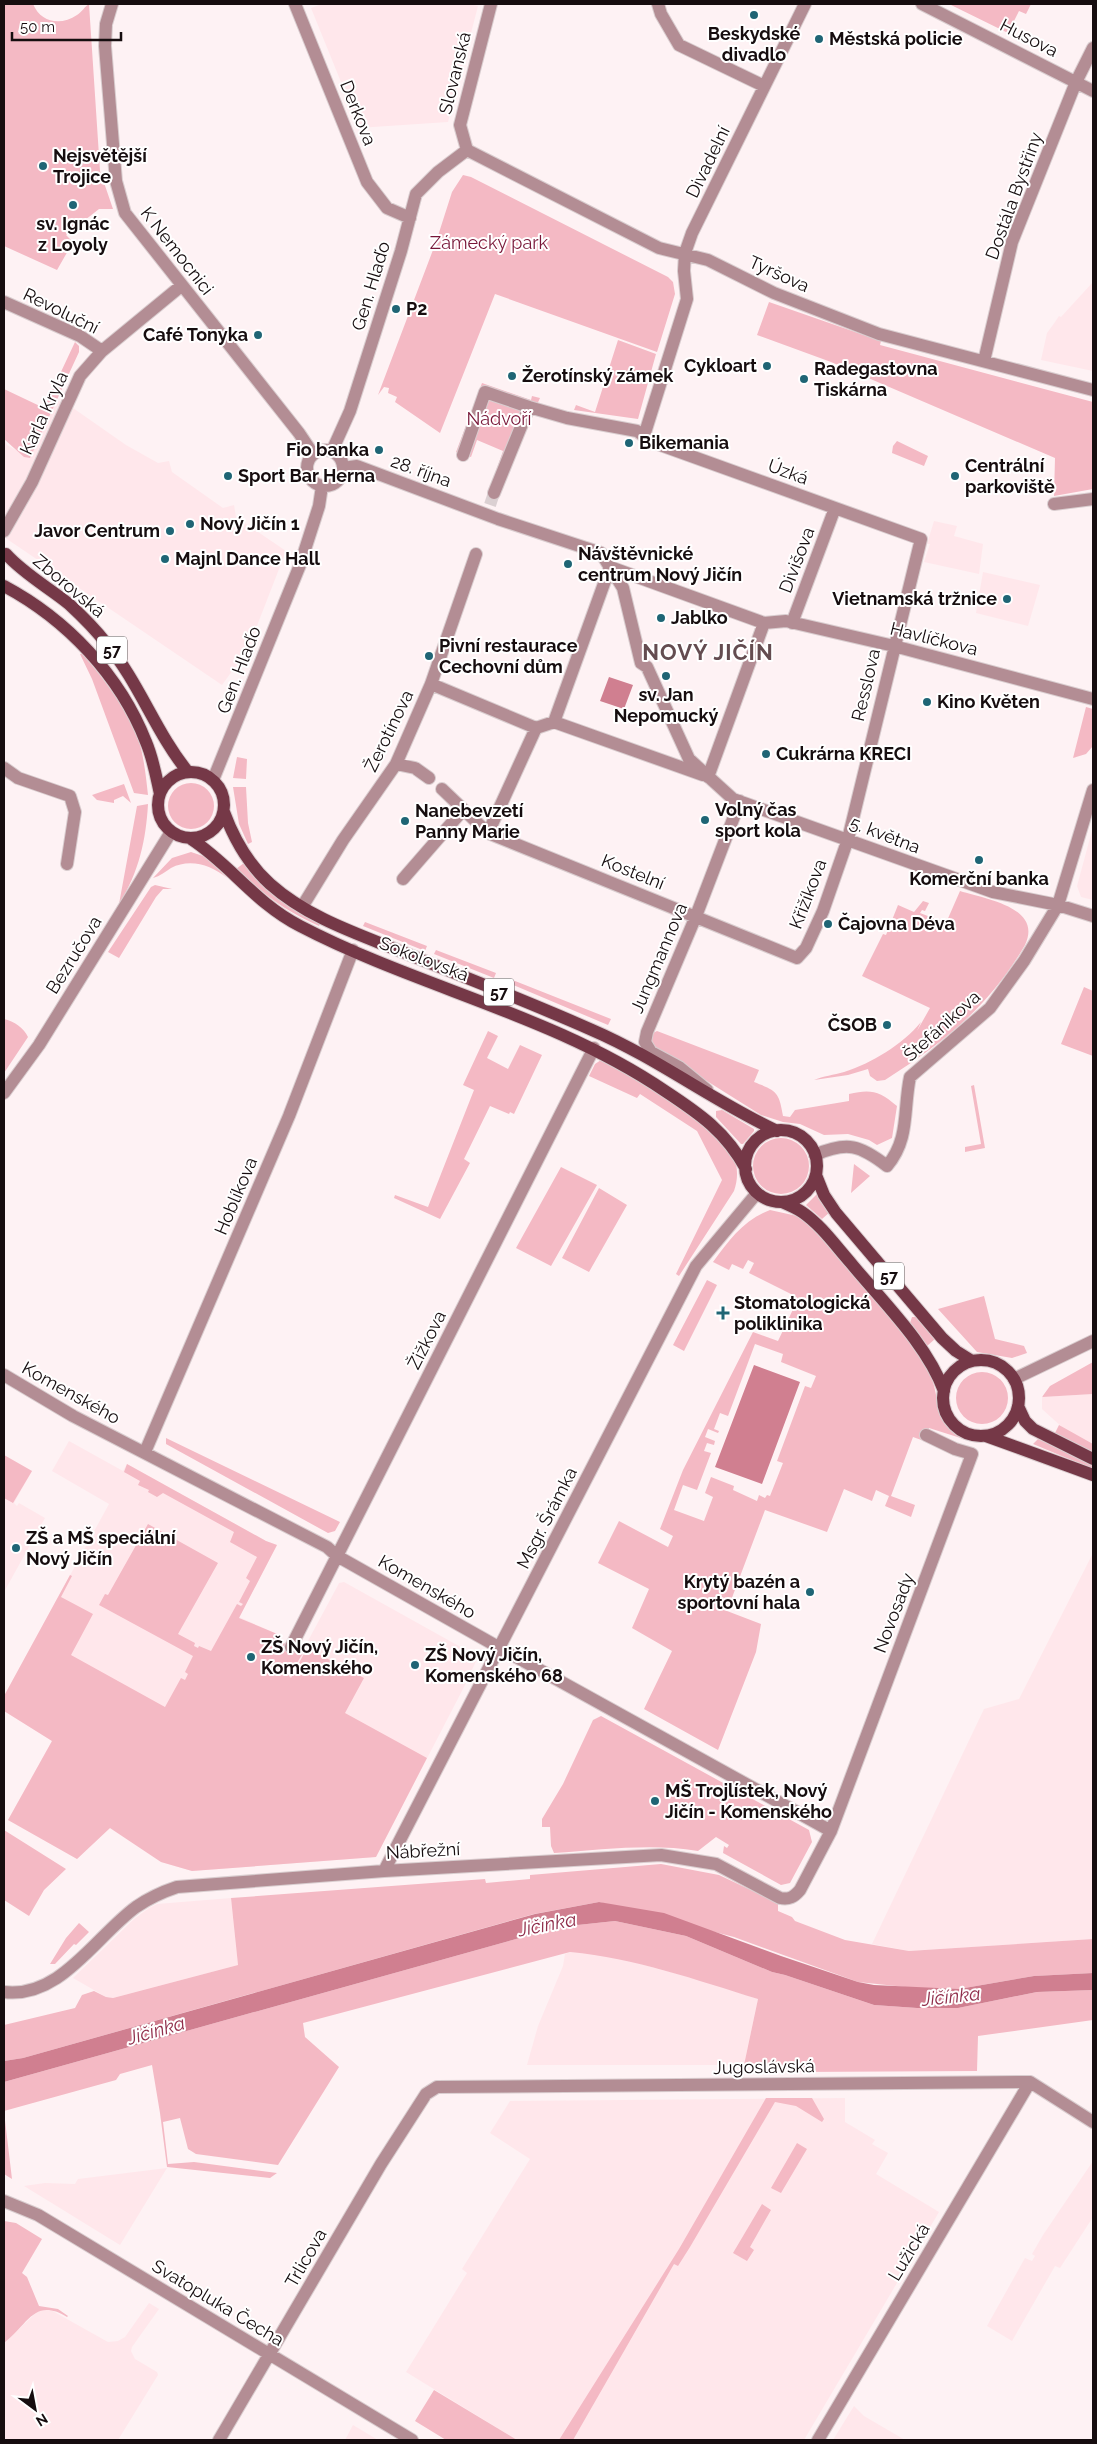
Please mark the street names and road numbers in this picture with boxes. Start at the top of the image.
street label: Husova [997,14,1062,61]
street label: Slovanská [434,30,475,116]
street label: Derkova [336,77,381,148]
street label: Divadelní [681,122,734,201]
street label: Dostála Bystřiny [981,129,1046,262]
street label: K Nemocnici [137,203,218,299]
street label: Gen. Hlaďo [347,239,394,333]
street label: Tyršova [746,251,813,296]
street label: Revoluční [20,283,103,338]
street label: Karla Kryla [15,368,72,458]
street label: 28. října [388,450,454,491]
street label: Úzká [765,454,812,489]
street label: Divišova [774,524,819,596]
street label: Zborovská [29,550,109,622]
street label: Havlíčkova [888,617,980,660]
street label: Gen. Hlaďo [212,623,265,716]
road number: 57 [97,636,127,664]
street label: Resslova [847,647,884,723]
street label: Žerotínova [359,686,417,775]
street label: 5. května [847,812,923,857]
street label: Kostelní [599,849,668,894]
street label: Křižíkova [785,856,830,932]
street label: Jungmannova [626,899,691,1016]
street label: Bezručova [41,912,106,997]
street label: Sokolovská [377,932,472,985]
road number: 57 [484,979,514,1006]
street label: Štefánikova [898,985,984,1065]
street label: Hoblíkova [210,1154,261,1238]
road number: 57 [874,1262,904,1290]
street label: Žižkova [402,1307,450,1372]
street label: Komenského [19,1357,124,1428]
street label: Msgr. Šrámka [511,1463,581,1572]
street label: Komenského [375,1550,480,1623]
street label: Novosady [869,1570,918,1656]
street label: Nábřežní [385,1838,461,1863]
street label: Jugoslávská [713,2055,815,2078]
street label: Lužická [883,2219,934,2284]
street label: Trlicova [281,2225,331,2291]
street label: Svatopluka Čecha [149,2254,288,2350]

